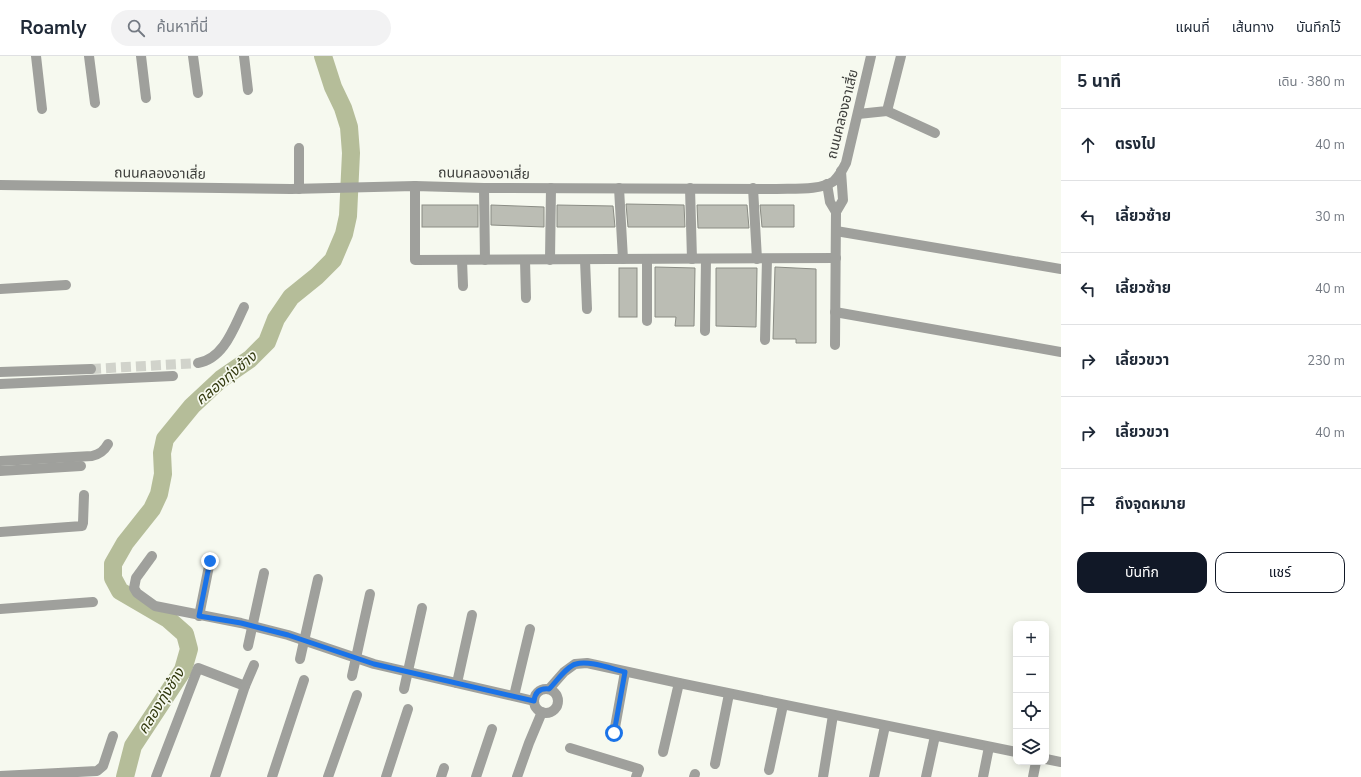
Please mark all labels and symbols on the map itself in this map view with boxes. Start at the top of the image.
street label: ถนนคลองอาเสี่ย [821,67,863,161]
street label: ถนนคลองอาเสี่ย [114,162,206,184]
street label: ถนนคลองอาเสี่ย [438,162,530,184]
water label: คลองทุ่งช้าง [191,346,262,409]
route end [201,552,219,570]
water label: คลองทุ่งช้าง [133,664,190,738]
route start [605,724,623,742]

